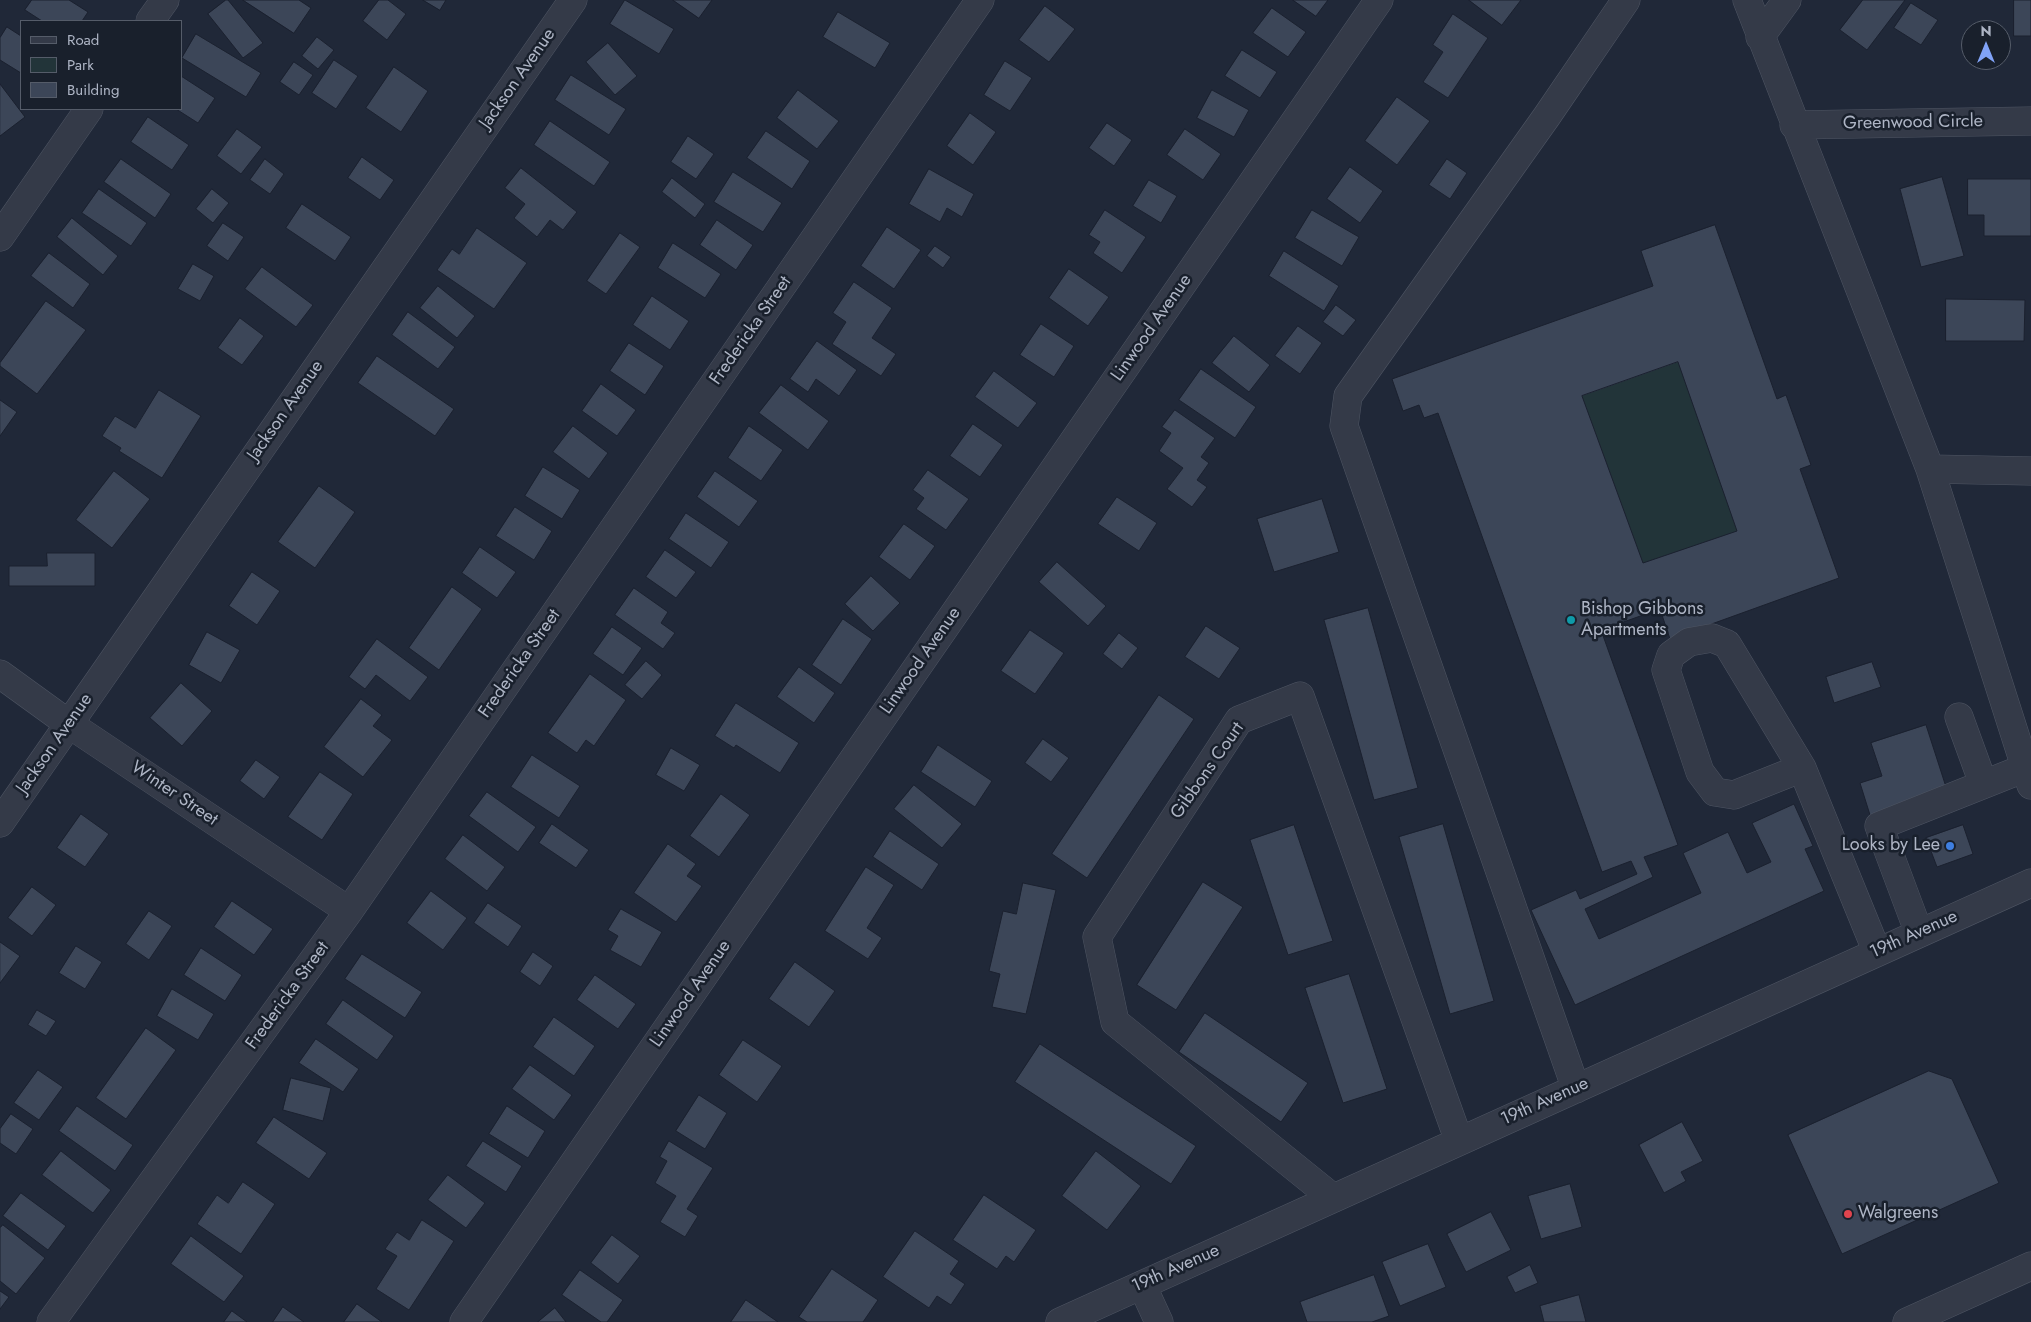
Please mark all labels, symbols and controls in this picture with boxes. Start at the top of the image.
legend [20,20,182,110]
north arrow [1961,20,2011,70]
text: N [1980,21,1992,41]
street label: Jackson Avenue [475,25,561,133]
text: Road [67,29,99,51]
text: Park [67,54,94,76]
text: Building [67,79,119,101]
street label: Greenwood Circle [1843,111,1983,135]
street label: Linwood Avenue [1107,270,1197,386]
street label: Fredericka Street [706,272,796,390]
street label: Jackson Avenue [243,357,329,465]
place label: Bishop Gibbons Apartments [1581,599,1704,642]
street label: Linwood Avenue [876,603,966,719]
street label: Fredericka Street [475,605,565,723]
marker: Bishop Gibbons Apartments [1565,614,1577,626]
street label: Jackson Avenue [12,690,98,798]
street label: Gibbons Court [1167,718,1249,824]
street label: Winter Street [126,757,222,831]
place label: Looks by Lee [1842,835,1940,857]
marker: Looks by Lee [1944,840,1956,852]
street label: 19th Avenue [1867,906,1961,964]
street label: Linwood Avenue [646,936,736,1052]
street label: Fredericka Street [242,938,334,1054]
street label: 19th Avenue [1498,1073,1592,1131]
place label: Walgreens [1858,1203,1938,1225]
marker: Walgreens [1842,1208,1854,1220]
street label: 19th Avenue [1129,1240,1223,1298]

